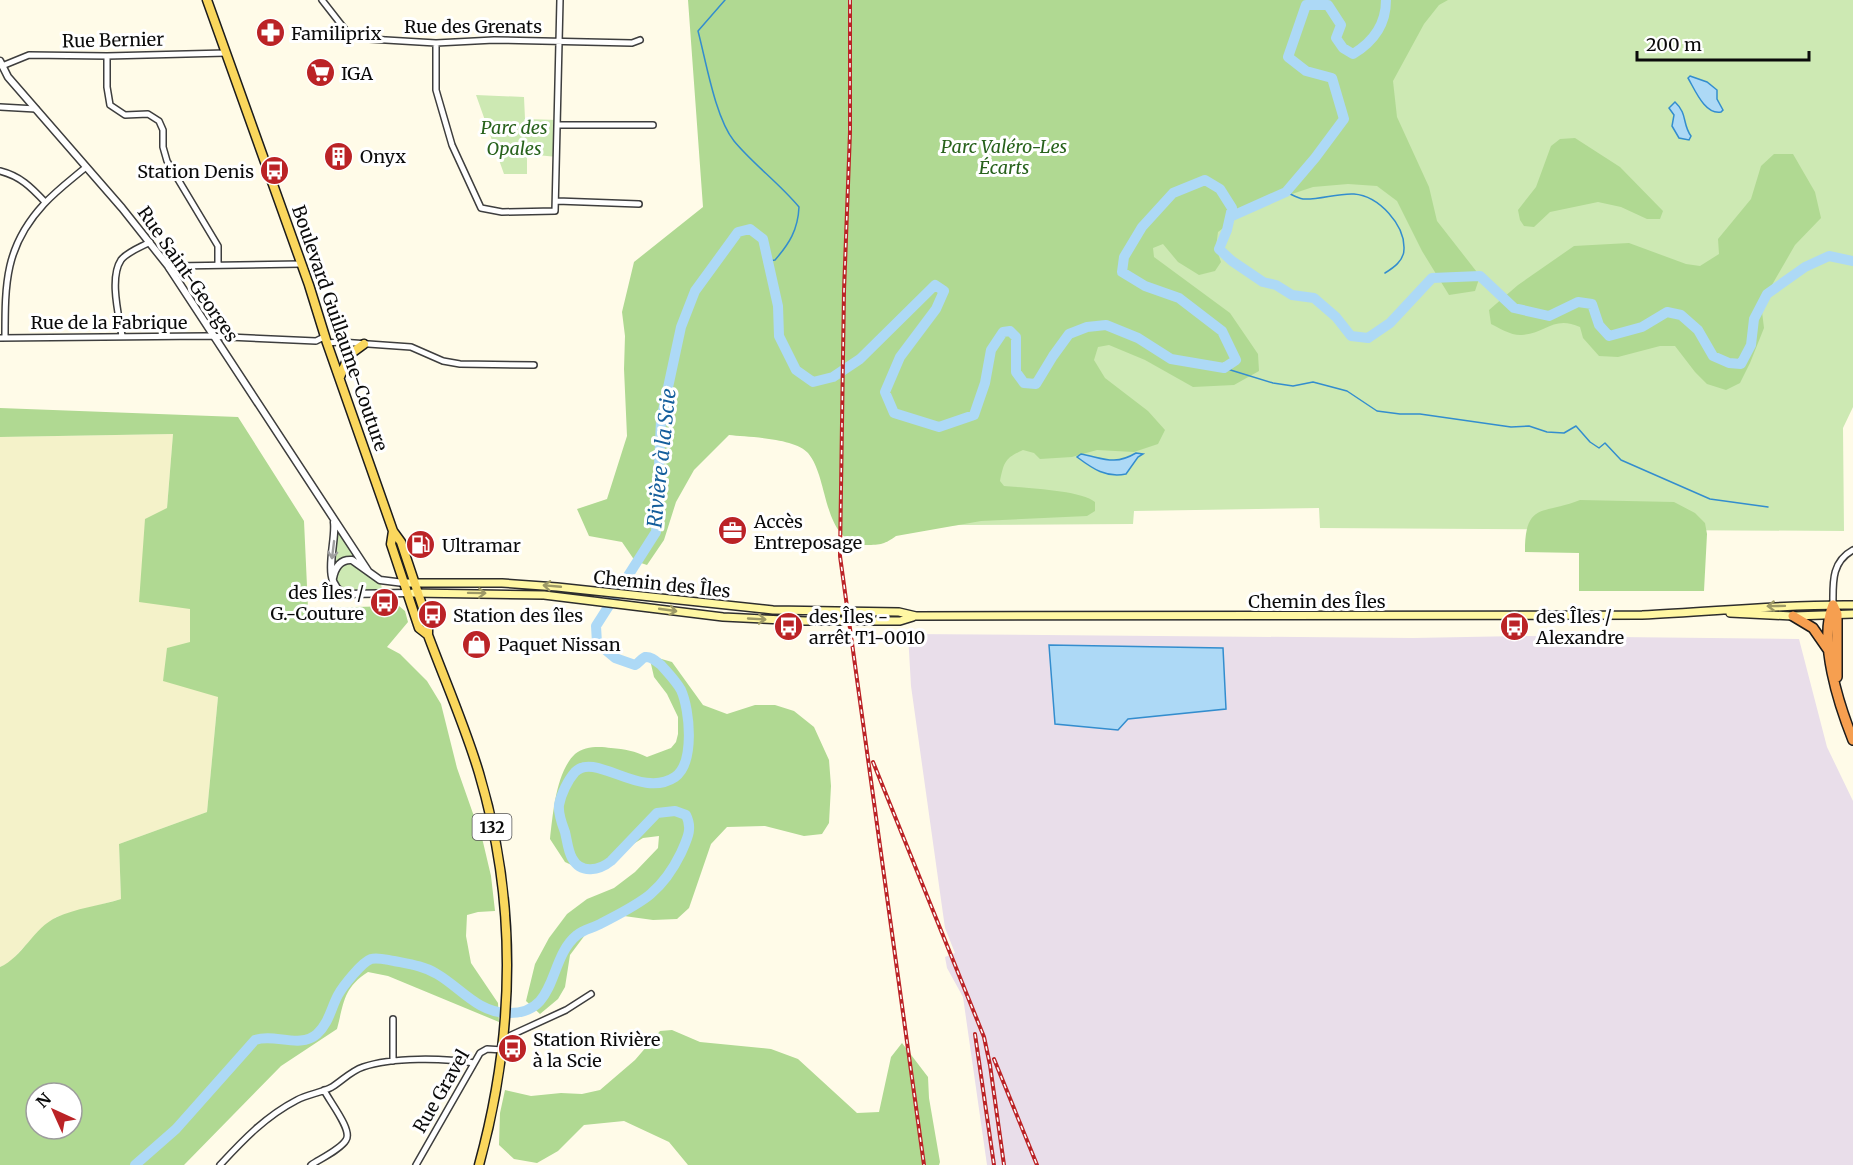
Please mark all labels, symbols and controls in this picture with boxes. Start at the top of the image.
street label: Rue des Grenats [404,15,542,38]
pharmacy icon: Familiprix [254,17,286,49]
place label: Familiprix [291,22,382,45]
scale bar [1637,24,1810,62]
street label: Rue Bernier [62,28,164,52]
text: 200 m [1646,33,1702,56]
supermarket icon: IGA [304,57,336,89]
place label: IGA [341,62,373,85]
park label: Parc des Opales [480,116,548,160]
park label: Parc Valéro-Les Écarts [941,135,1067,179]
building icon: Onyx [323,140,355,172]
place label: Onyx [360,145,406,168]
bus stop icon: Station Denis [259,155,291,187]
place label: Station Denis [137,160,254,183]
street label: Rue Saint-Georges [133,202,243,346]
street label: Boulevard Guillaume-Couture [287,202,393,454]
street label: Rue de la Fabrique [31,311,187,334]
water label: Rivière à la Scie [641,387,681,529]
place label: Accès Entreposage [753,510,862,554]
office icon: Accès Entreposage [717,515,749,547]
fuel station icon: Ultramar [405,529,437,561]
place label: Ultramar [442,534,521,557]
one-way arrow [327,539,338,559]
street label: Chemin des Îles [592,565,732,603]
place label: des Îles / G.-Couture [270,581,364,625]
one-way arrow [542,581,562,592]
bus stop icon: des Îles / G.-Couture [369,586,401,618]
one-way arrow [466,588,486,599]
street label: Chemin des Îles [1248,590,1386,613]
bus stop icon: Station des îles [416,599,448,631]
one-way arrow [1766,600,1786,612]
place label: Station des îles [453,604,583,627]
one-way arrow [657,605,677,616]
place label: des Îles - arrêt T1-0010 [809,605,926,649]
place label: des Îles / Alexandre [1535,605,1624,649]
bus stop icon: des Îles - arrêt T1-0010 [772,610,804,642]
bus stop icon: des Îles / Alexandre [1499,610,1531,642]
one-way arrow [747,613,767,624]
shop icon: Paquet Nissan [461,628,493,660]
place label: Paquet Nissan [498,633,621,656]
road number: 132 [472,814,512,840]
place label: Station Rivière à la Scie [533,1028,660,1072]
bus stop icon: Station Rivière à la Scie [496,1033,528,1065]
street label: Rue Gravel [408,1045,474,1137]
north arrow [24,1081,84,1141]
text: N [32,1089,55,1112]

